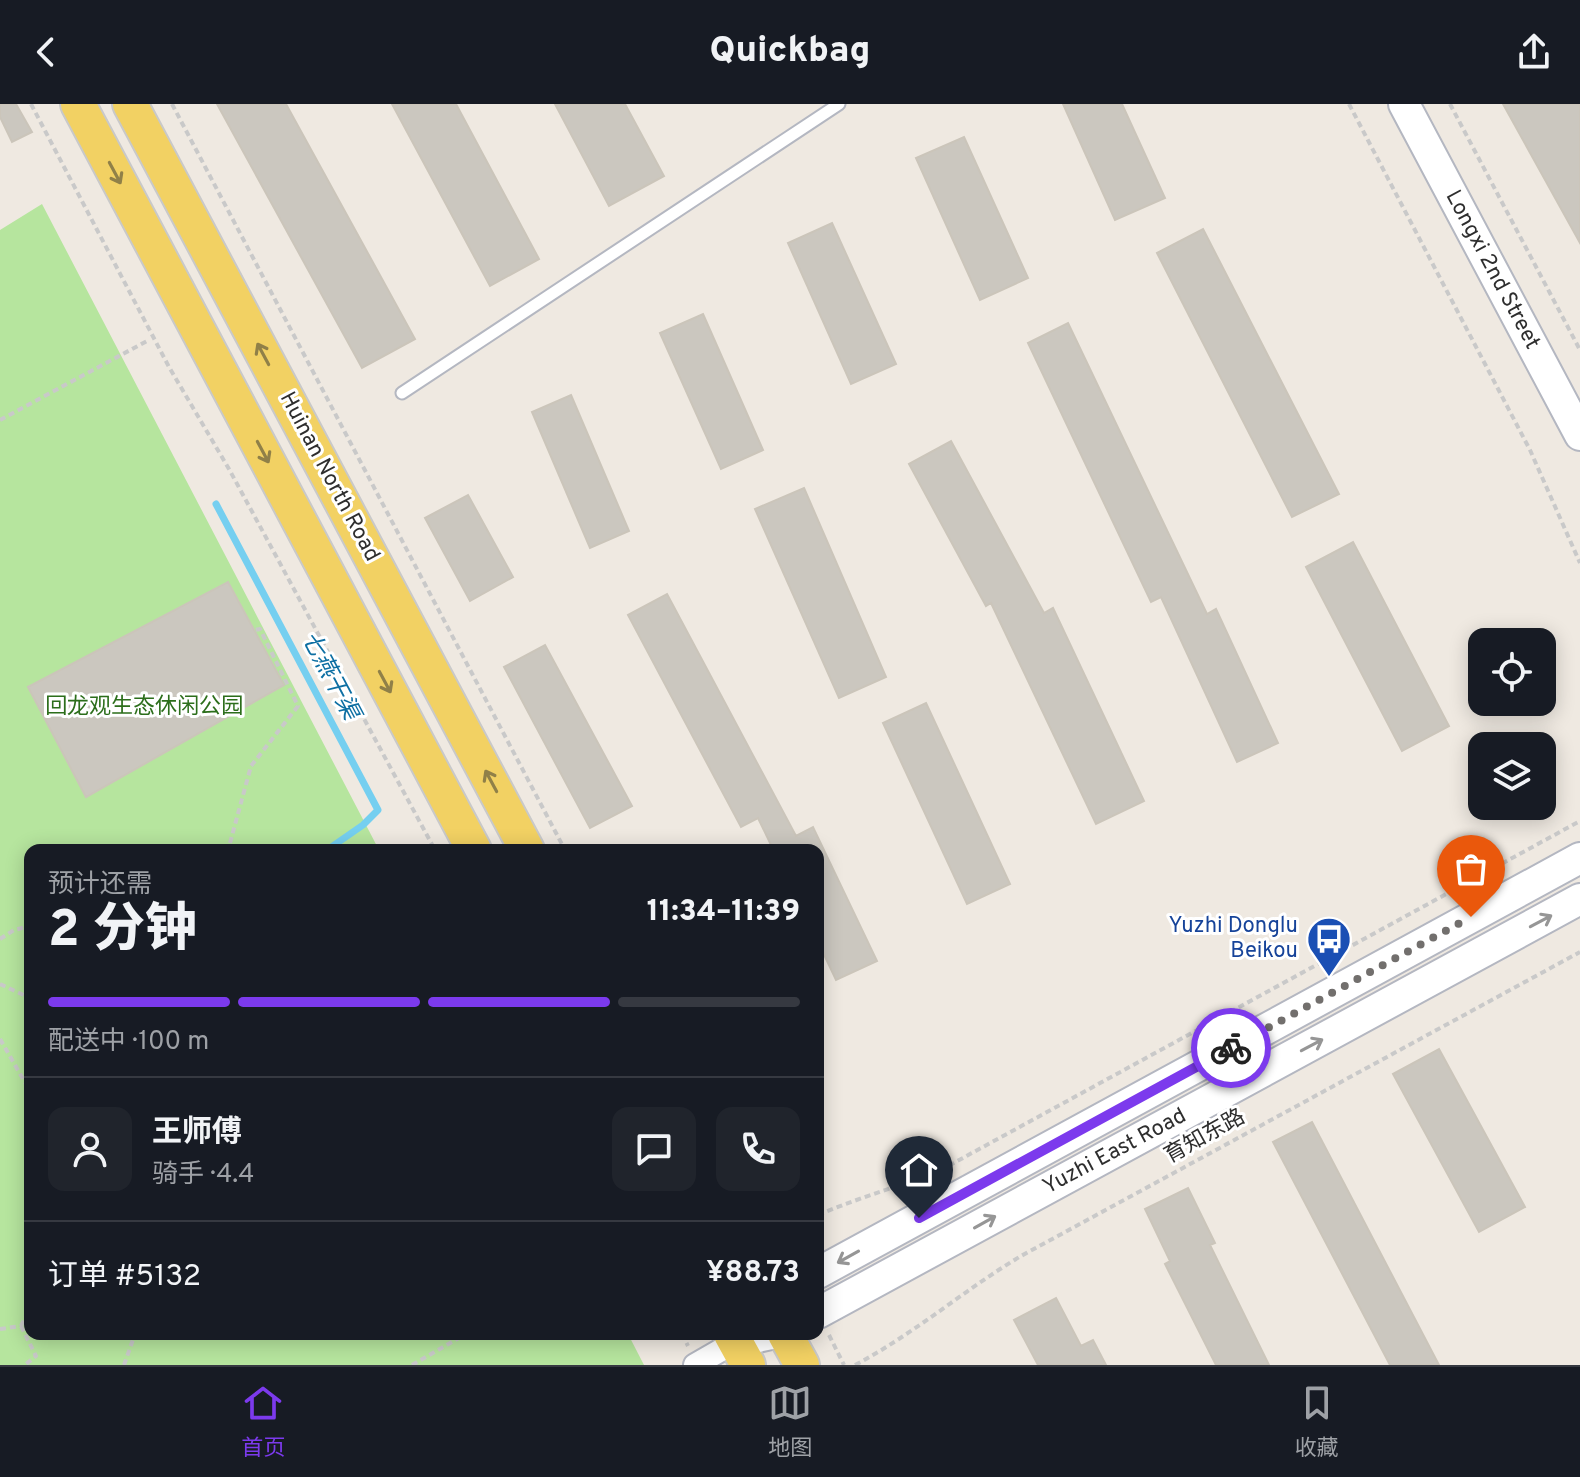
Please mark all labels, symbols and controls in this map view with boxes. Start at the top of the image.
text: Quickbag [710,29,871,75]
icon: back [24,30,68,74]
icon: share [1512,30,1556,74]
one-way arrow [107,161,123,184]
street label: Longxi 2nd Street [1439,186,1545,354]
one-way arrow [255,343,271,366]
street label: Huinan North Road [273,388,385,566]
one-way arrow [256,440,272,463]
water label: 七燕干渠 [293,627,366,728]
map controls [1468,628,1556,820]
button: locate [1468,628,1556,716]
one-way arrow [378,669,393,693]
park label: 回龙观生态休闲公园 [45,694,243,721]
button: layers [1468,732,1556,820]
one-way arrow [482,770,498,794]
pin [1437,835,1505,917]
icon: bag [1449,847,1493,891]
text: 预计还需 [48,869,152,902]
text: 11:34–11:39 [647,894,800,931]
text: 2 分钟 [48,899,197,965]
one-way arrow [1528,912,1552,928]
place label: Yuzhi Donglu Beikou [1168,913,1298,965]
bus stop icon: Yuzhi Donglu Beikou [1305,915,1353,978]
courier [1191,1008,1271,1088]
text: 配送中 · 100 m [48,1026,209,1059]
icon: bike [1209,1026,1253,1070]
one-way arrow [1300,1036,1323,1052]
street label: Yuzhi East Road [1039,1103,1191,1201]
street label: 育知东路 [1160,1104,1250,1170]
button: person [48,1107,132,1191]
button: chat [612,1107,696,1191]
button: phone [716,1107,800,1191]
text: 王师傅 [152,1115,242,1152]
pin [885,1136,953,1218]
icon: home [897,1148,941,1192]
text: 骑手 · 4.4 [152,1159,254,1192]
one-way arrow [973,1214,996,1230]
one-way arrow [836,1250,860,1265]
text: ¥88.73 [706,1255,800,1292]
text: 订单 #5132 [48,1259,201,1296]
tab: 首页 [241,1381,285,1463]
tab: 地图 [768,1381,812,1463]
tab: 收藏 [1295,1381,1339,1463]

